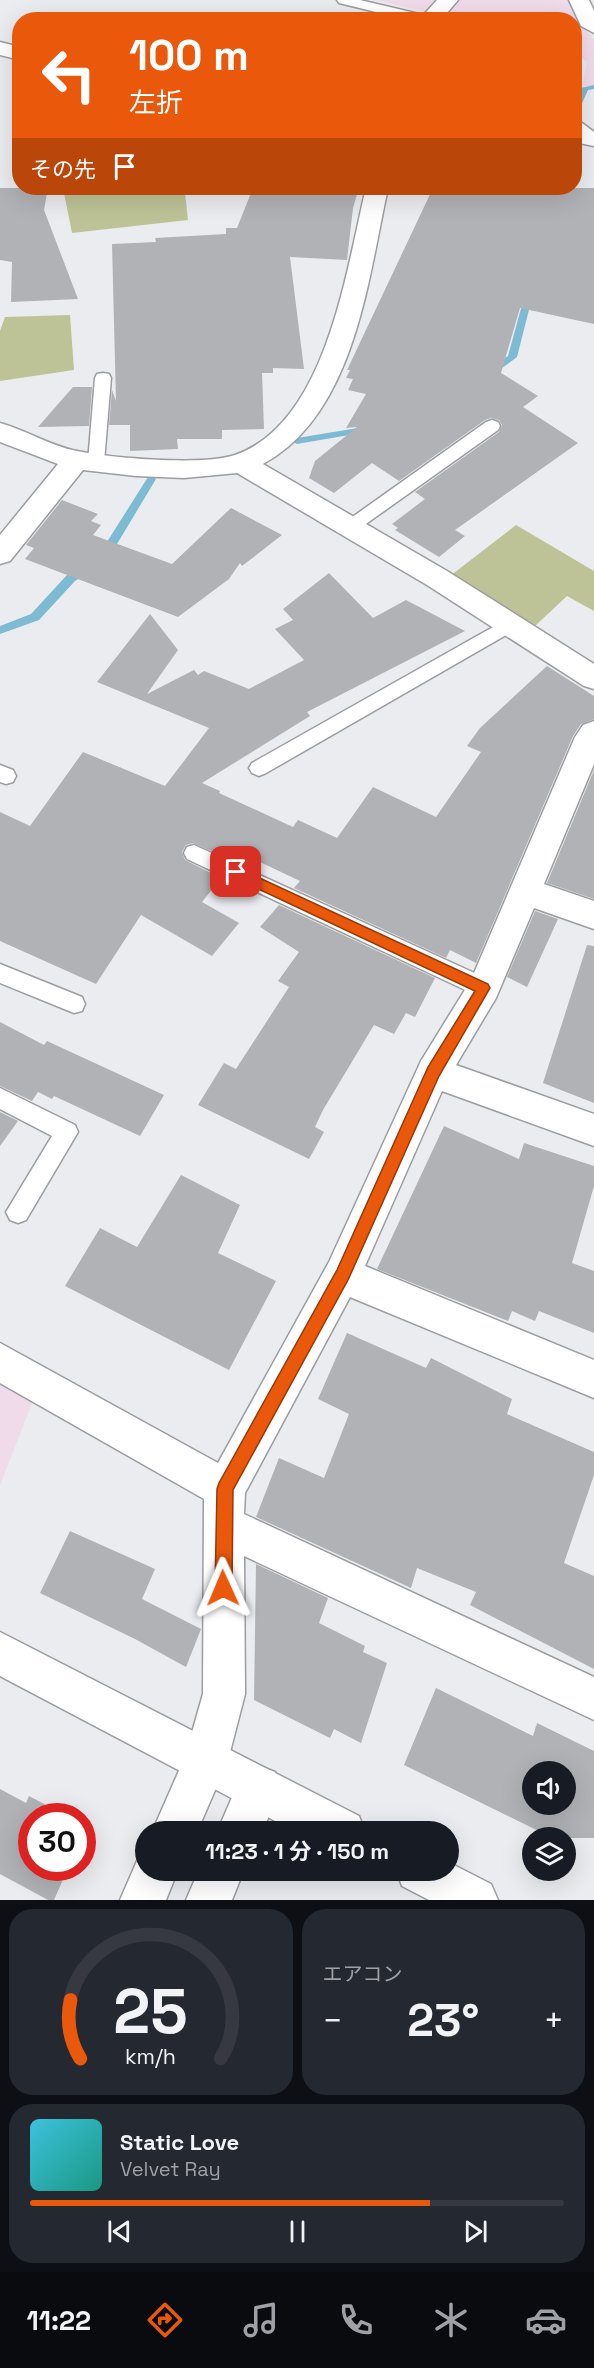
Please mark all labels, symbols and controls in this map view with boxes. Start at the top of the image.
text: 100 m [129,29,249,82]
icon: left [30,36,108,114]
text: 左折 [129,85,183,120]
icon: arrive [108,150,141,183]
text: その先 [30,155,96,183]
pin [210,846,261,897]
icon: arrive [219,855,252,888]
position arrow [191,1556,255,1620]
map controls [522,1761,576,1881]
button: sound [522,1761,576,1815]
speed limit sign: 30 [18,1803,96,1881]
button: layers [522,1827,576,1881]
text: 11:23 · 1 分 · 150 m [205,1837,389,1865]
text: エアコン [323,1961,403,1987]
text: 25 [113,1972,188,2051]
text: 23° [407,1992,479,2049]
text: − [323,2000,343,2042]
text: + [544,2000,564,2042]
text: km/h [125,2043,176,2070]
text: Static Love [120,2128,239,2156]
text: Velvet Ray [120,2156,221,2182]
icon: previous [103,2215,136,2248]
icon: pause [281,2215,314,2248]
icon: next [459,2215,492,2248]
icon: directions [144,2299,186,2341]
icon: music [240,2299,282,2341]
icon: phone [335,2299,377,2341]
icon: climate [430,2299,472,2341]
icon: car [525,2299,567,2341]
text: 11:22 [27,2303,91,2338]

